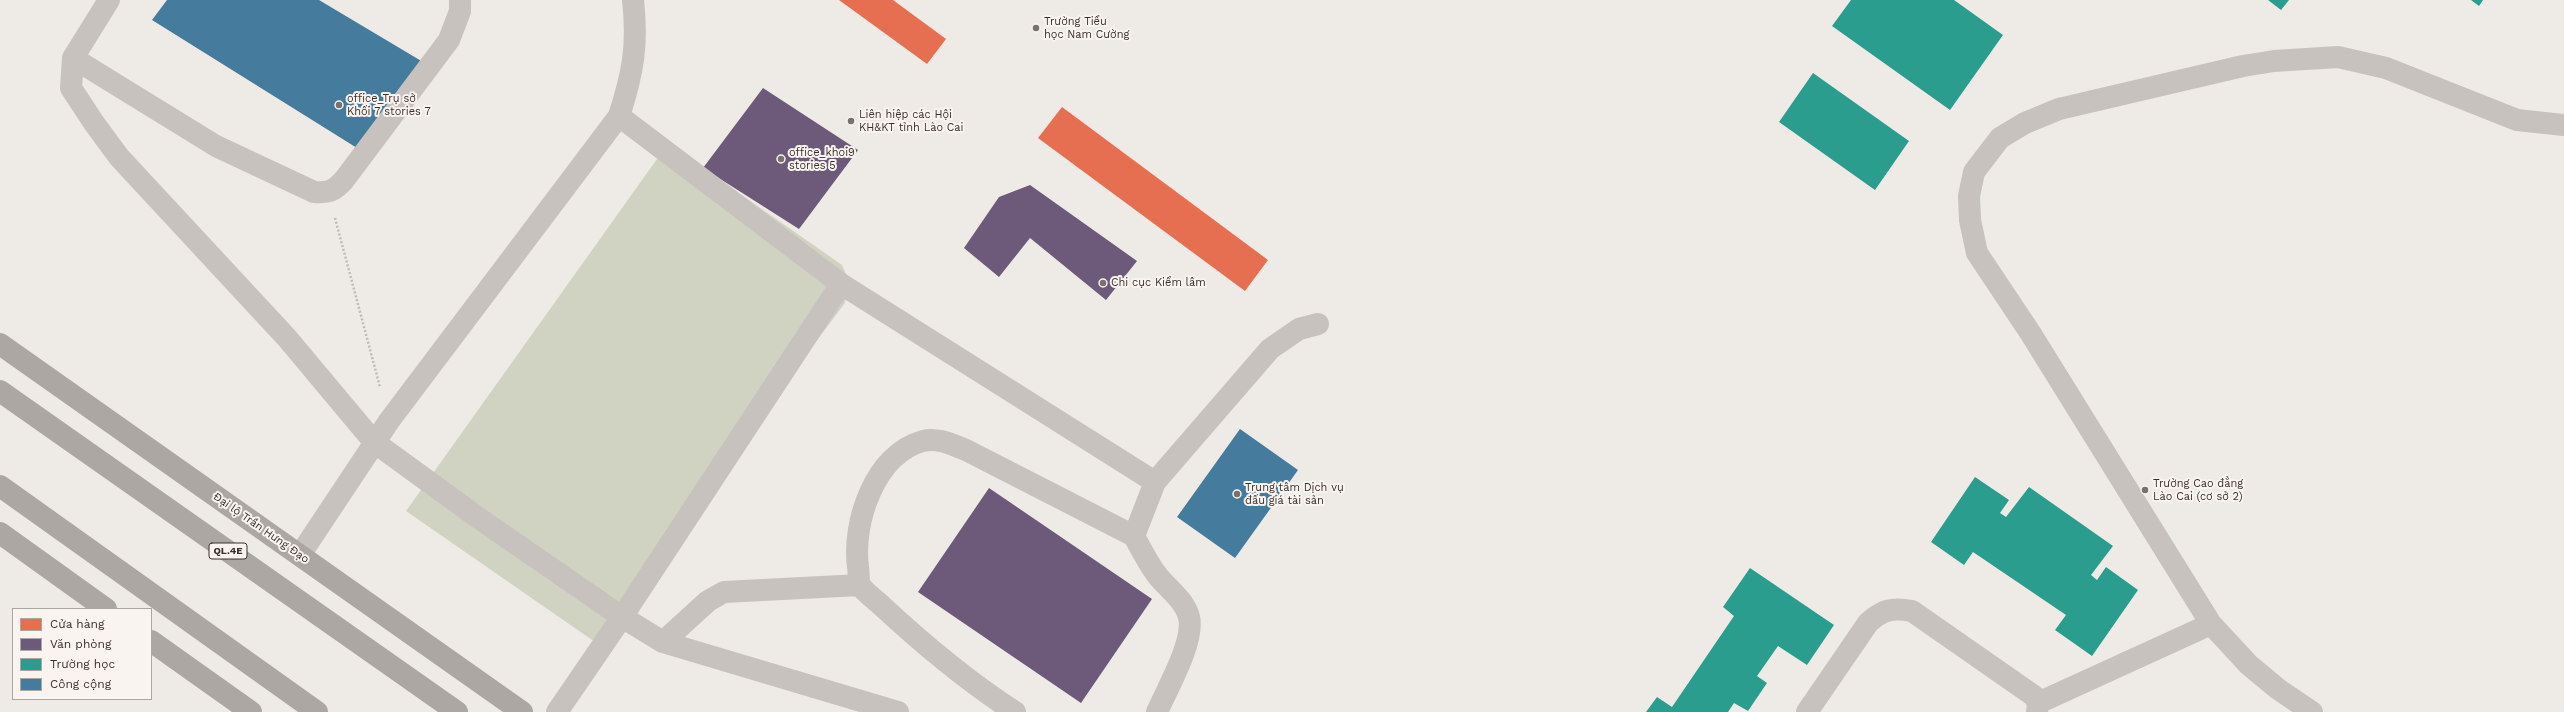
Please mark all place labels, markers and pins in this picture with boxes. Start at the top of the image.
place label: Trường Tiểu học Nam Cường [1044,15,1129,41]
marker: Trường Tiểu học Nam Cường [1031,23,1041,33]
place label: office_Trụ sở Khối 7 stories 7 [347,92,431,118]
marker: office_Trụ sở Khối 7 stories 7 [334,100,344,110]
place label: Liên hiệp các Hội KH&KT tỉnh Lào Cai [859,108,964,134]
marker: Liên hiệp các Hội KH&KT tỉnh Lào Cai [846,116,856,126]
place label: office_khoi9 stories 5 [789,146,855,172]
marker: office_khoi9 stories 5 [776,154,786,164]
place label: Chi cục Kiểm lâm [1111,276,1206,290]
marker: Chi cục Kiểm lâm [1098,278,1108,288]
place label: Trường Cao đẳng Lào Cai (cơ sở 2) [2153,477,2243,503]
place label: Trung tâm Dịch vụ đấu giá tài sản [1245,481,1344,507]
marker: Trường Cao đẳng Lào Cai (cơ sở 2) [2140,485,2150,495]
marker: Trung tâm Dịch vụ đấu giá tài sản [1232,489,1242,499]

